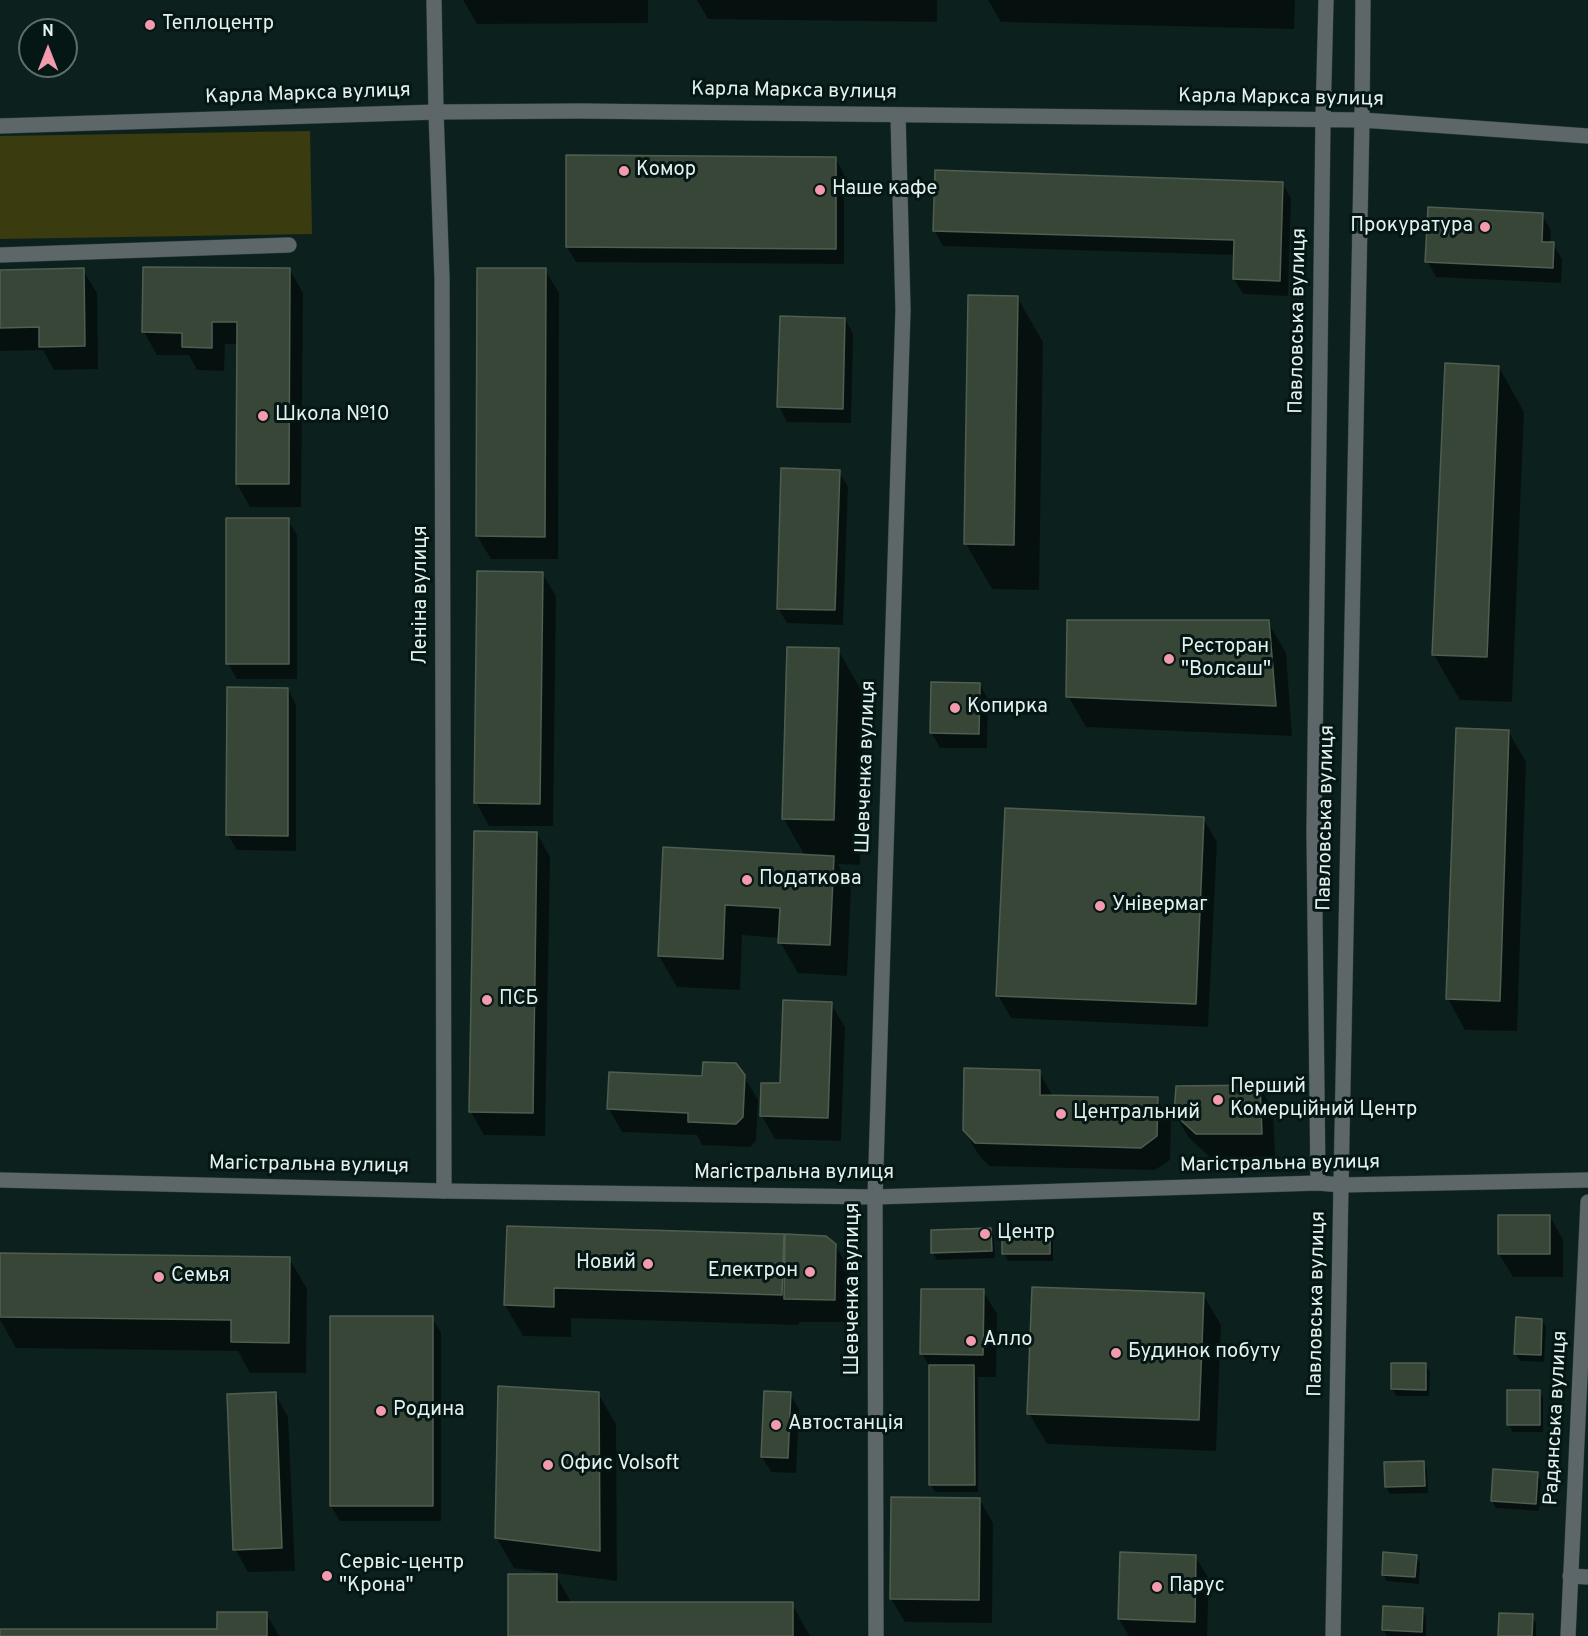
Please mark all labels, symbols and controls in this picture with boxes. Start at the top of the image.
place label: Теплоцентр [162,13,274,37]
north arrow [18,18,78,78]
marker: Теплоцентр [143,18,157,32]
text: N [42,22,54,42]
street label: Карла Маркса вулиця [691,78,897,106]
street label: Карла Маркса вулиця [205,79,411,111]
street label: Карла Маркса вулиця [1178,85,1384,113]
place label: Комор [636,159,696,183]
marker: Комор [617,164,631,178]
place label: Наше кафе [832,178,937,202]
marker: Наше кафе [813,183,827,197]
place label: Прокуратура [1350,215,1473,239]
marker: Прокуратура [1478,220,1492,234]
street label: Павловська вулиця [1285,228,1313,414]
place label: Школа №10 [275,404,390,428]
marker: Школа №10 [256,409,270,423]
street label: Леніна вулиця [410,525,434,665]
place label: Ресторан "Волсаш" [1181,636,1271,683]
marker: Ресторан "Волсаш" [1162,652,1176,666]
street label: Шевченка вулиця [852,680,882,854]
place label: Копирка [967,696,1048,720]
marker: Копирка [948,701,962,715]
street label: Павловська вулиця [1313,725,1341,911]
place label: Податкова [759,868,862,892]
marker: Податкова [740,873,754,887]
place label: Універмаг [1112,894,1208,918]
marker: Універмаг [1093,899,1107,913]
place label: ПСБ [499,988,539,1012]
marker: ПСБ [480,993,494,1007]
place label: Перший Комерційний Центр [1230,1076,1417,1123]
marker: Перший Комерційний Центр [1211,1093,1225,1107]
place label: Центральний [1073,1102,1200,1126]
marker: Центральний [1054,1107,1068,1121]
street label: Магістральна вулиця [1180,1151,1380,1179]
street label: Магістральна вулиця [209,1152,409,1180]
street label: Магістральна вулиця [694,1162,894,1186]
street label: Шевченка вулиця [842,1202,866,1376]
street label: Павловська вулиця [1304,1211,1332,1397]
place label: Центр [997,1222,1055,1246]
marker: Центр [978,1227,992,1241]
place label: Новий [576,1252,636,1276]
marker: Новий [641,1257,655,1271]
place label: Електрон [708,1260,798,1284]
place label: Семья [171,1265,230,1289]
marker: Електрон [803,1265,817,1279]
marker: Семья [152,1270,166,1284]
place label: Алло [983,1329,1033,1353]
street label: Радянська вулиця [1540,1330,1574,1506]
marker: Алло [964,1334,978,1348]
place label: Будинок побуту [1128,1341,1281,1365]
marker: Будинок побуту [1109,1346,1123,1360]
place label: Родина [393,1399,465,1423]
marker: Родина [374,1404,388,1418]
place label: Автостанція [788,1413,904,1437]
marker: Автостанція [769,1418,783,1432]
place label: Офис Volsoft [560,1453,680,1477]
marker: Офис Volsoft [541,1458,555,1472]
place label: Сервіс-центр "Крона" [339,1552,464,1599]
marker: Сервіс-центр "Крона" [320,1569,334,1583]
place label: Парус [1169,1575,1225,1599]
marker: Парус [1150,1580,1164,1594]

